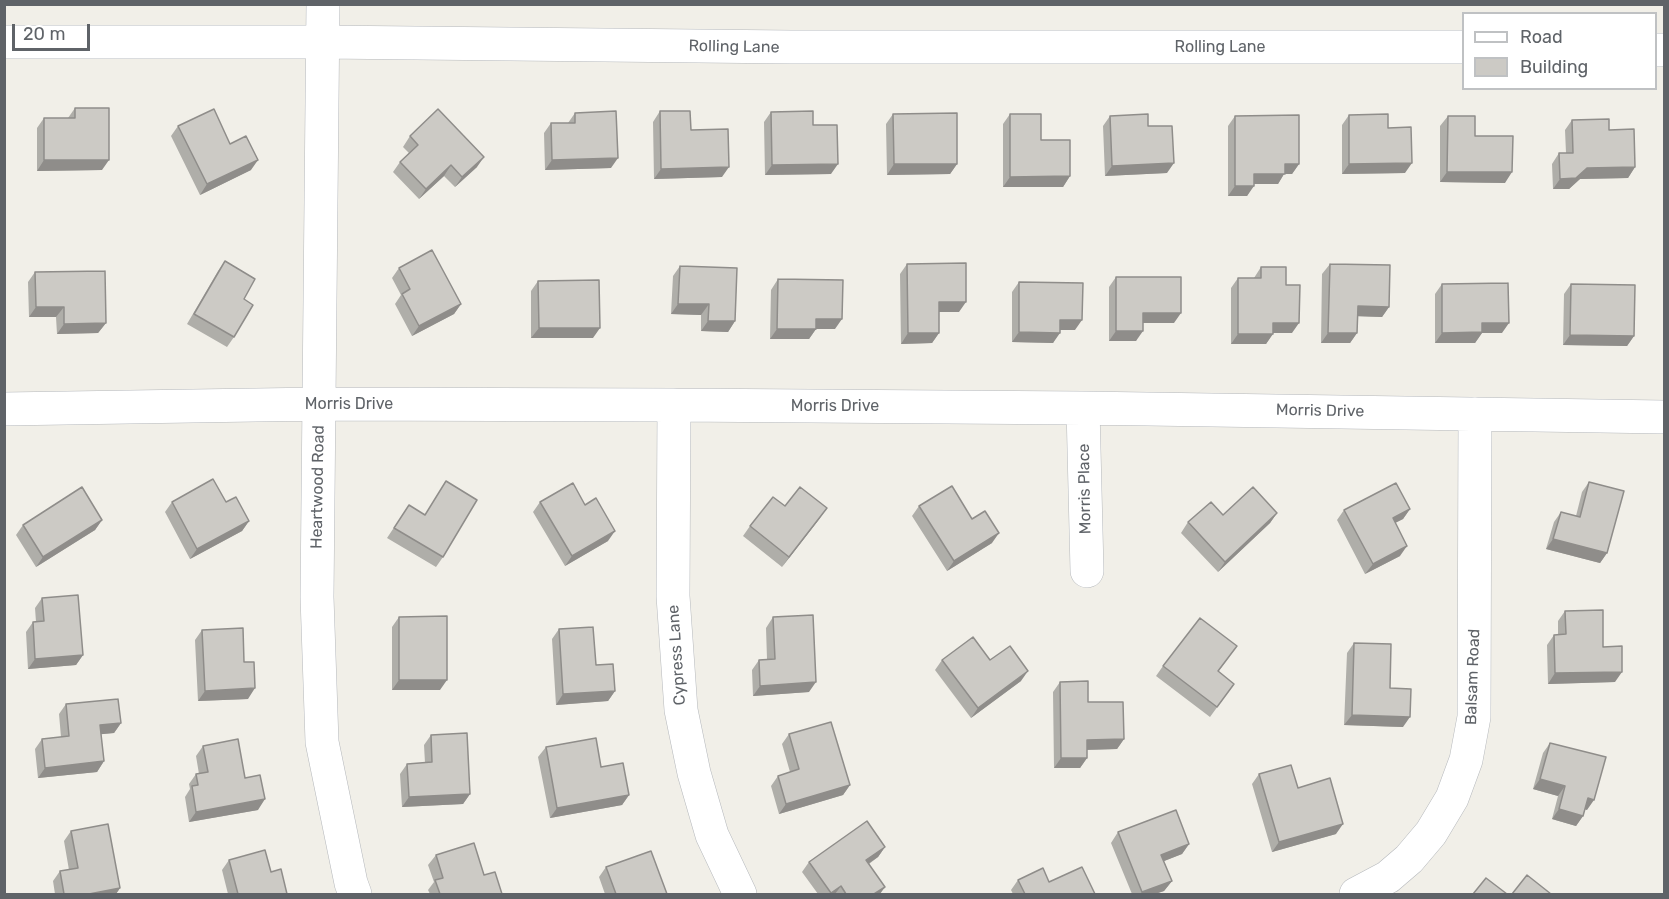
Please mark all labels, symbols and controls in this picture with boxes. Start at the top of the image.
scale bar [15,12,93,50]
legend [1462,12,1657,90]
text: 20 m [23,23,65,45]
text: Road [1520,26,1563,48]
street label: Rolling Lane [688,37,780,57]
street label: Rolling Lane [1175,37,1265,57]
text: Building [1520,56,1588,78]
street label: Morris Drive [305,394,393,414]
street label: Morris Drive [791,396,879,416]
street label: Morris Drive [1276,401,1364,421]
street label: Heartwood Road [307,425,329,549]
street label: Morris Place [1075,443,1095,535]
street label: Cypress Lane [664,604,690,706]
street label: Balsam Road [1462,628,1484,726]

